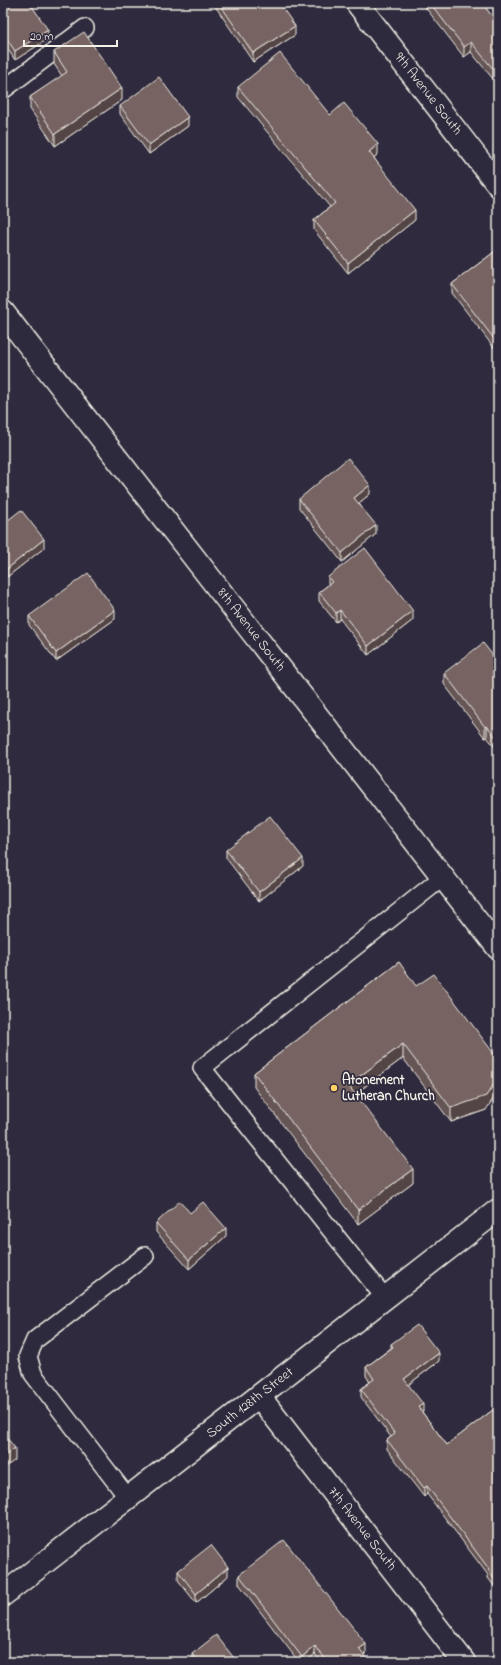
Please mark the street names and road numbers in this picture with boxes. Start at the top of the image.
street label: 9th Avenue South [389,48,467,140]
street label: 8th Avenue South [212,584,290,676]
street label: South 128th Street [202,1362,298,1444]
street label: 7th Avenue South [322,1483,402,1575]

